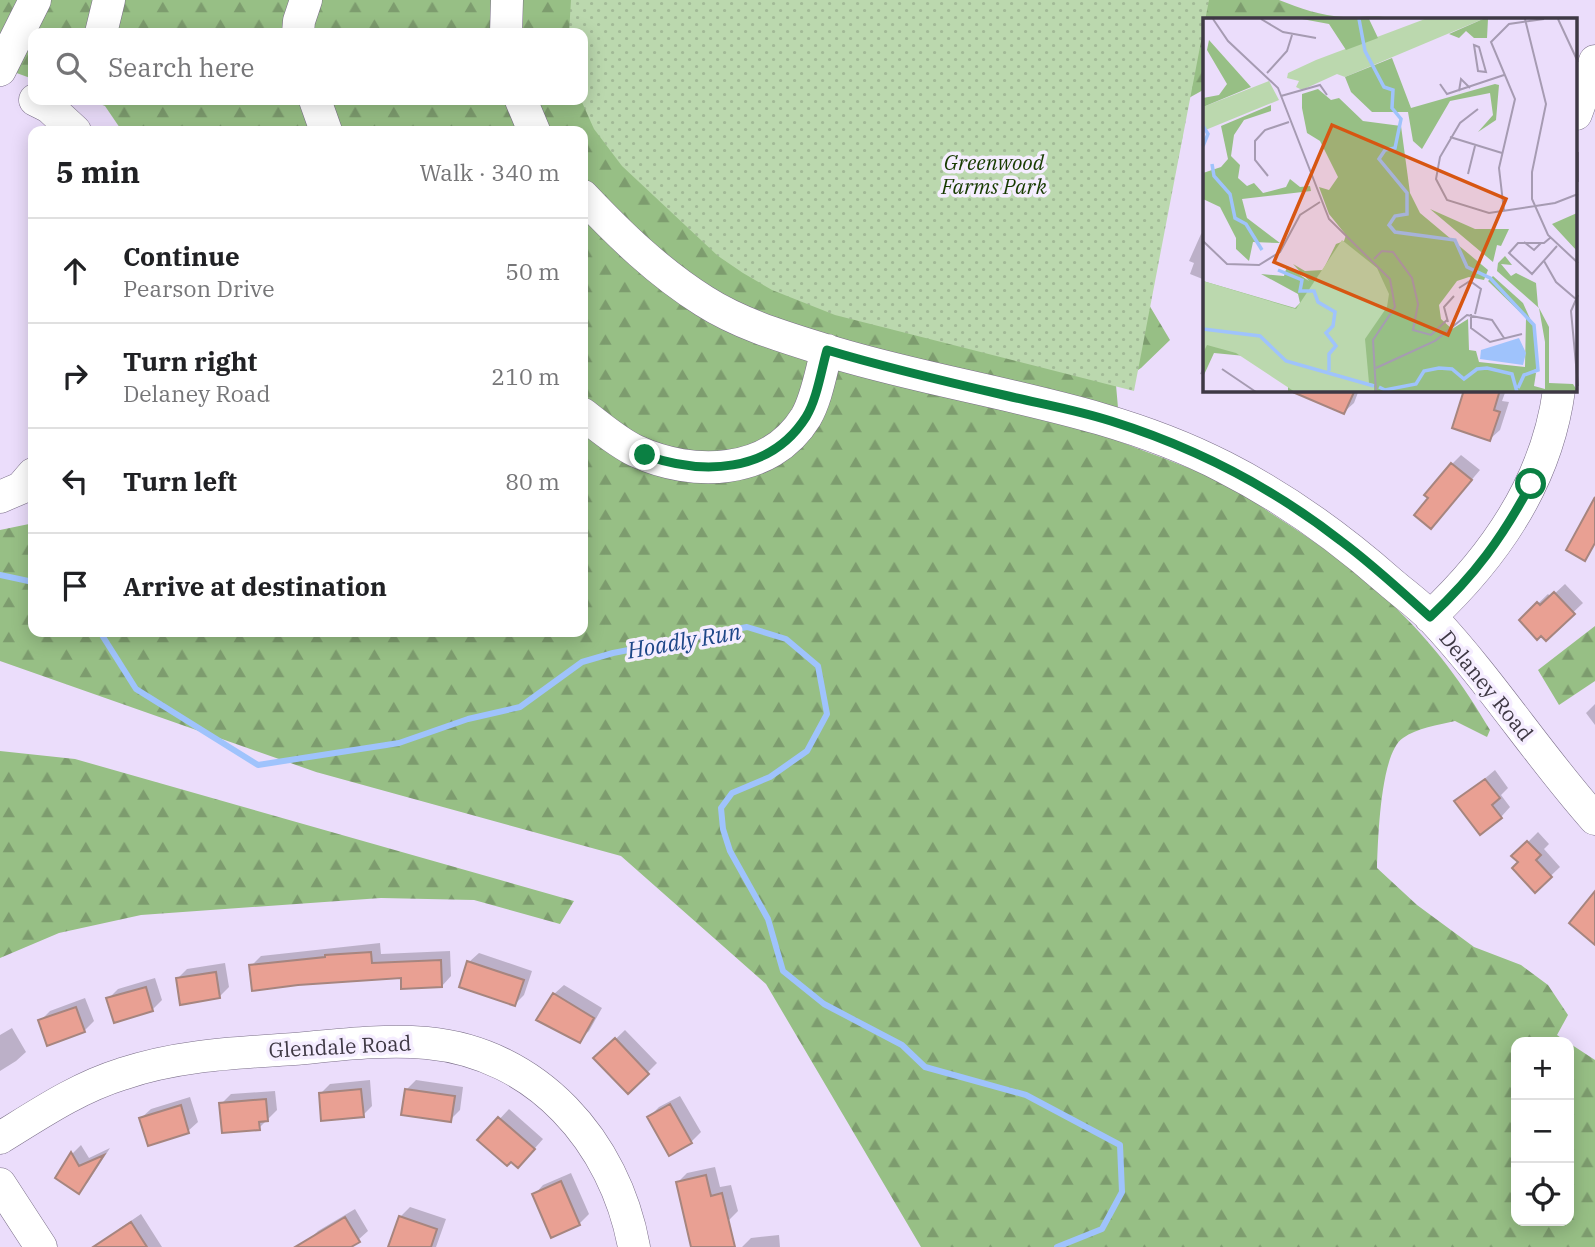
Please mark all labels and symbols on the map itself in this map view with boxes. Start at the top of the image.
inset map [1203,18,1578,392]
park label: Greenwood Farms Park [940,148,1048,200]
route end [629,439,660,470]
route start [1515,468,1546,499]
water label: Hoadly Run [624,615,743,665]
street label: Delaney Road [1434,624,1540,747]
street label: Glendale Road [268,1028,412,1064]

